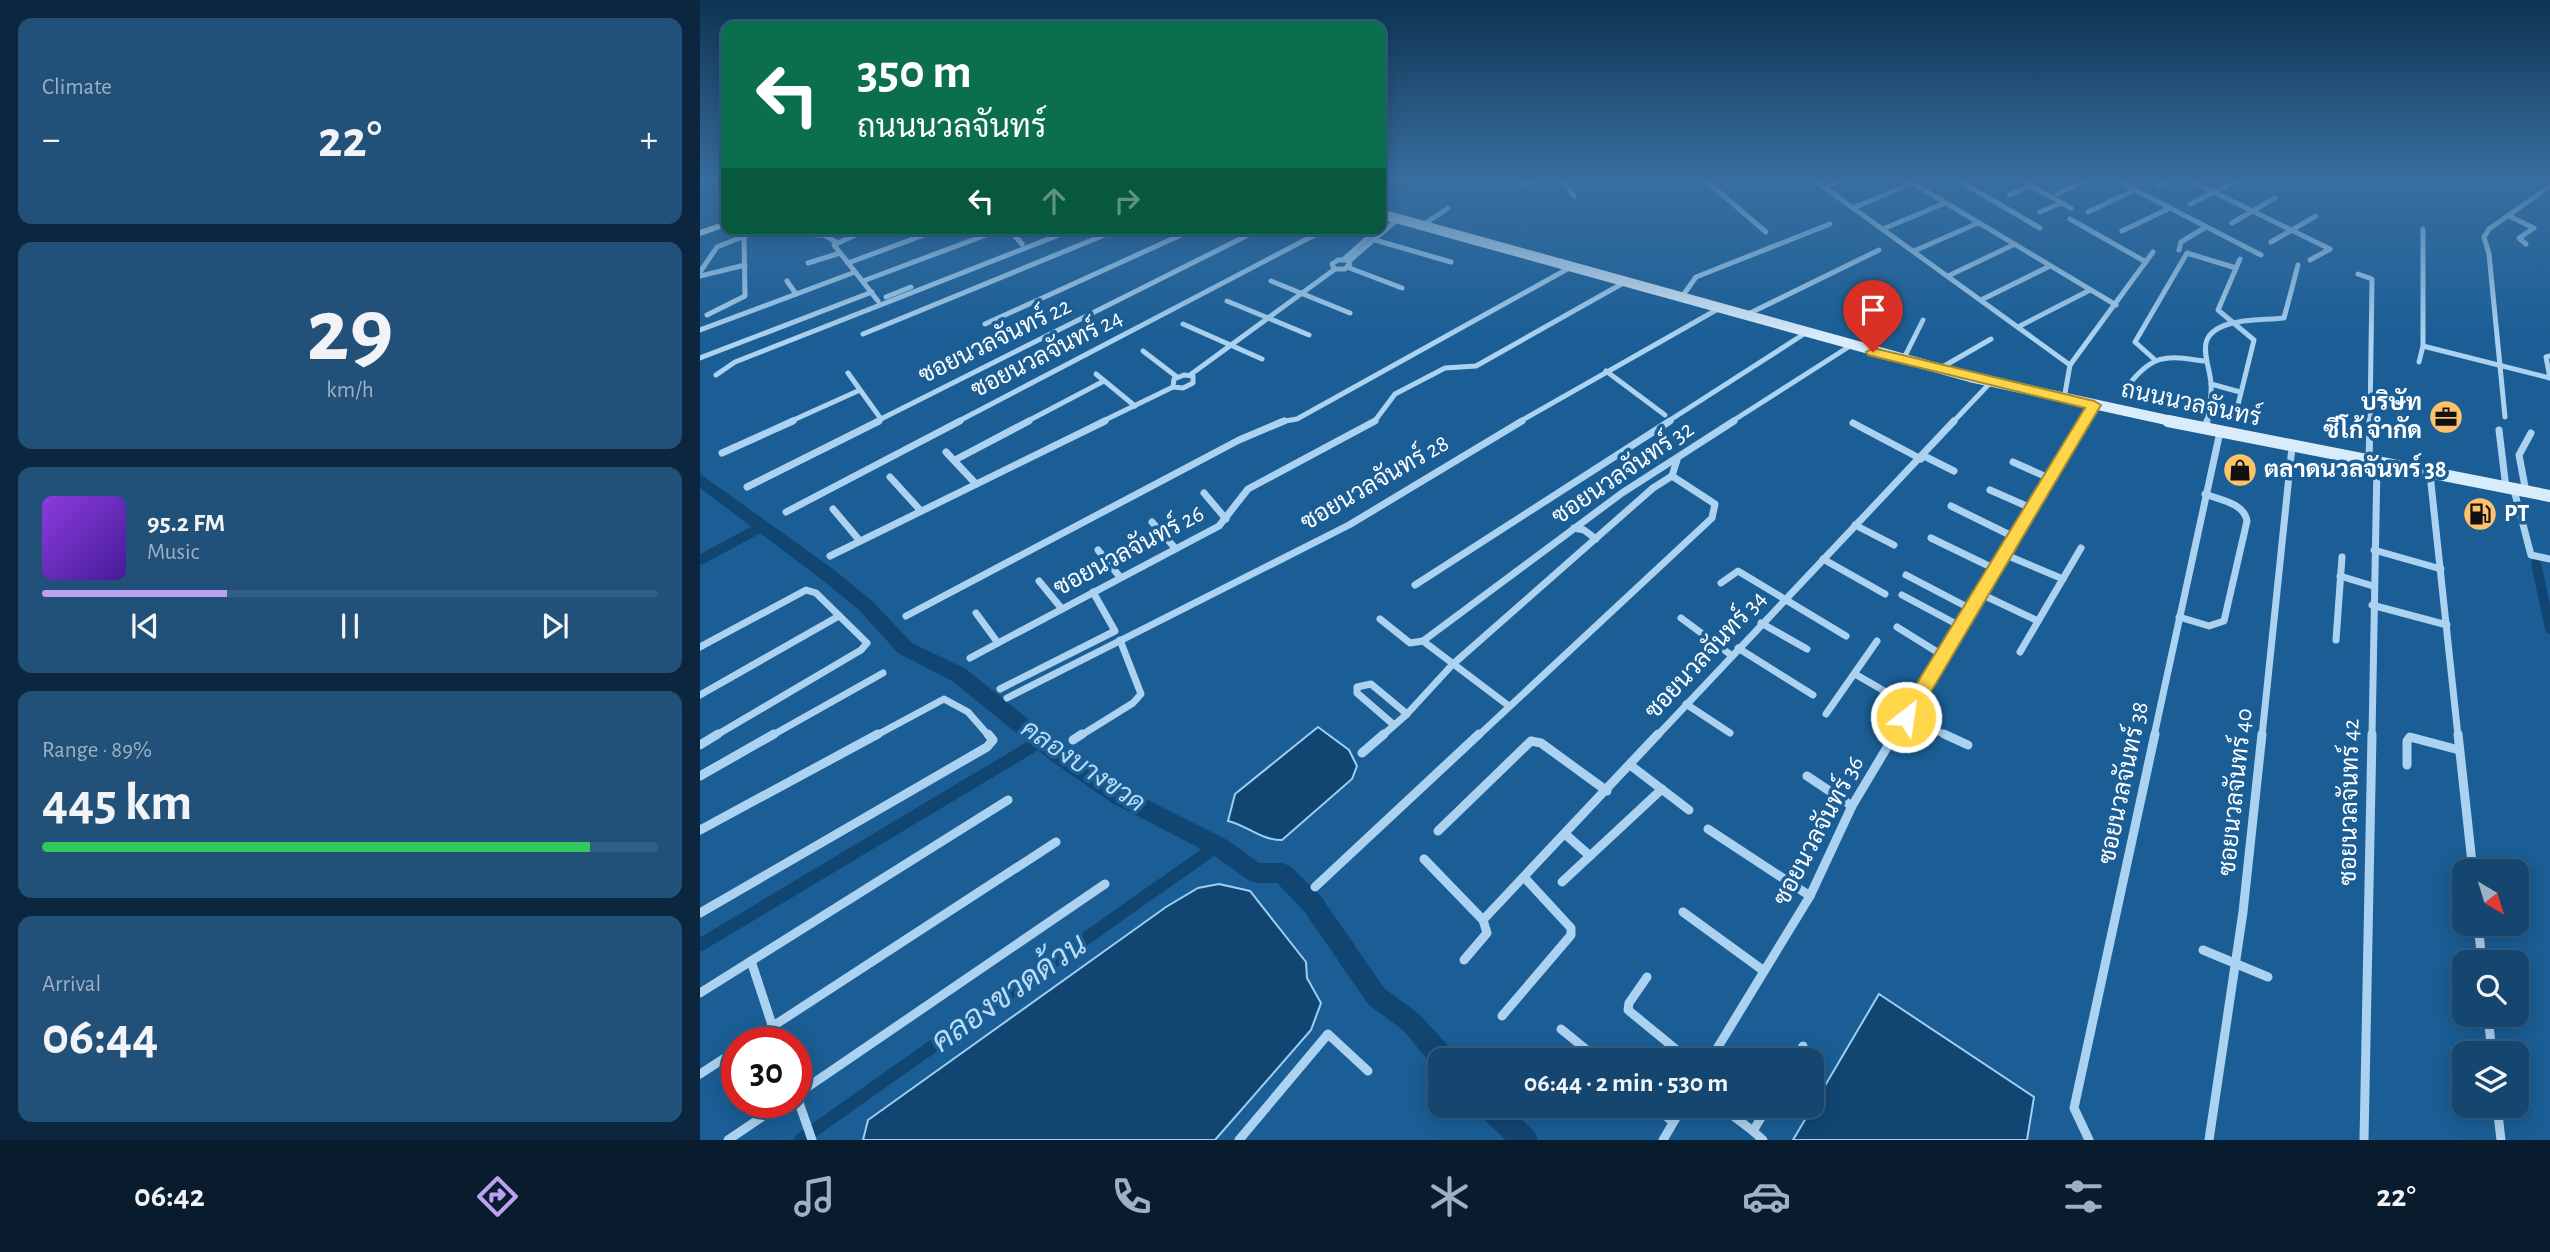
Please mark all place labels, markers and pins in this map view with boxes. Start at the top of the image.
pin [1843,280,1903,352]
place label: บริษัท ซีโก้ จำกัด [2323,387,2422,443]
office icon: บริษัท ซีโก้ จำกัด [2427,398,2465,436]
shop icon: ตลาดนวลจันทร์ 38 [2221,451,2259,489]
place label: ตลาดนวลจันทร์ 38 [2264,453,2447,482]
fuel station icon: PT [2461,495,2499,533]
place label: PT [2504,502,2529,526]

